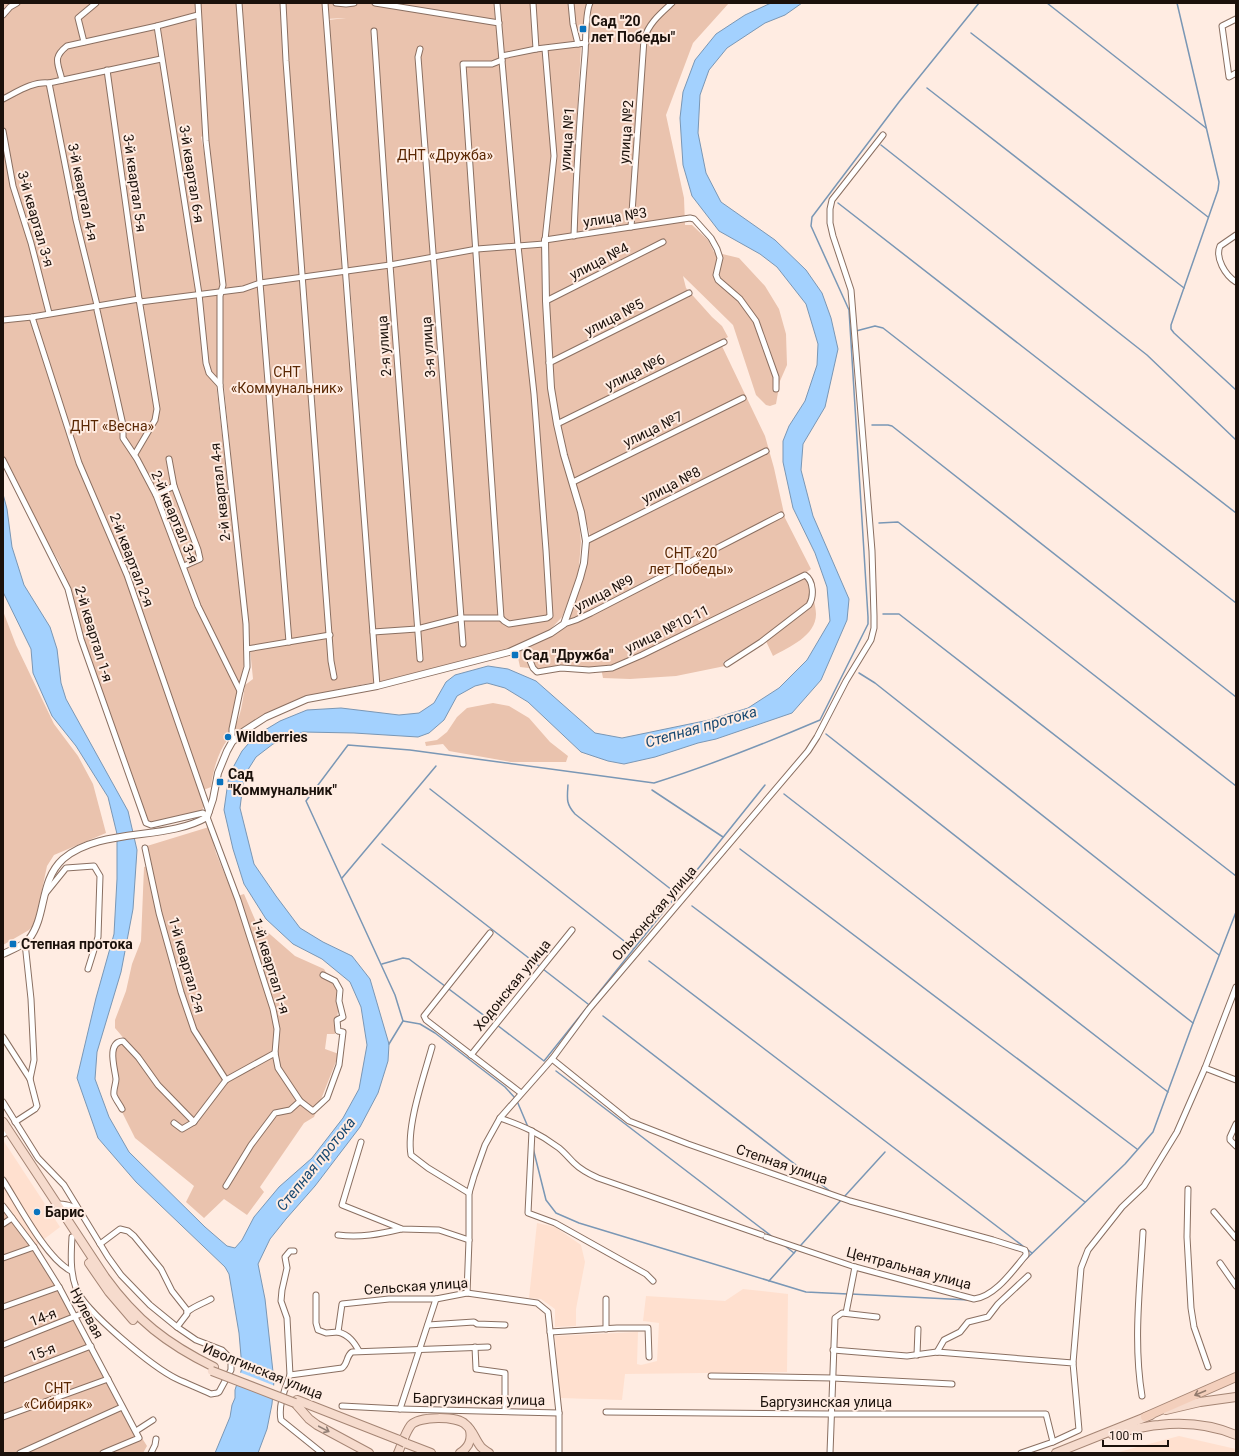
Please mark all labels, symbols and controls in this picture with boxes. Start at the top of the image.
place label: Сад "20 лет Победы" [591,13,676,45]
marker: Сад "20 лет Победы" [578,24,588,34]
street label: улица №2 [616,99,636,165]
street label: улица №1 [557,106,577,172]
street label: 3-й квартал 6-я [176,124,208,224]
street label: 3-й квартал 5-я [120,133,150,233]
street label: 3-й квартал 4-я [65,142,101,242]
park label: ДНТ «Дружба» [397,147,493,163]
street label: 3-й квартал 3-я [15,169,57,269]
street label: улица №3 [582,204,648,230]
street label: улица №4 [567,239,631,283]
street label: улица №5 [582,295,646,339]
street label: 2-я улица [374,315,394,377]
street label: 3-я улица [418,316,438,378]
street label: улица №6 [603,351,667,393]
park label: СНТ «Коммунальник» [231,364,344,396]
street label: улица №7 [621,408,685,450]
park label: ДНТ «Весна» [70,418,155,434]
street label: 2-й квартал 4-я [207,442,233,542]
street label: улица №8 [639,463,703,507]
street label: 2-й квартал 3-я [148,468,202,566]
street label: 2-й квартал 2-я [107,511,157,609]
park label: СНТ «20 лет Победы» [649,545,734,577]
street label: улица №9 [572,571,636,615]
street label: 2-й квартал 1-я [72,584,116,684]
street label: улица №10-11 [622,602,712,656]
place label: Сад "Дружба" [523,647,614,663]
marker: Сад "Дружба" [510,650,520,660]
water label: Степная протока [643,702,759,752]
place label: Wildberries [236,729,308,745]
marker: Wildberries [223,732,233,742]
place label: Сад "Коммунальник" [228,766,337,798]
marker: Сад "Коммунальник" [215,777,225,787]
street label: Ольхонская улица [609,862,699,964]
street label: 1-й квартал 2-я [166,915,208,1015]
street label: 1-й квартал 1-я [249,916,293,1016]
place label: Степная протока [21,936,133,952]
street label: Ходонская улица [470,936,554,1034]
marker: Степная протока [8,939,18,949]
water label: Степная протока [273,1113,359,1215]
street label: Степная улица [734,1141,830,1187]
place label: Барис [45,1204,84,1220]
marker: Барис [32,1207,42,1217]
street label: Центральная улица [845,1244,973,1292]
street label: Сельская улица [363,1274,469,1298]
street label: Нулевая [67,1285,107,1341]
street label: 14-я [27,1305,59,1329]
street label: 15-я [26,1340,58,1364]
street label: Иволгинская улица [201,1340,325,1402]
park label: СНТ «Сибиряк» [23,1380,93,1412]
one-way arrow [1195,1389,1207,1397]
street label: Баргузинская улица [413,1390,545,1408]
street label: Баргузинская улица [760,1394,892,1410]
scale bar [1103,1422,1168,1448]
one-way arrow [318,1425,330,1433]
text: 100 m [1109,1429,1143,1443]

